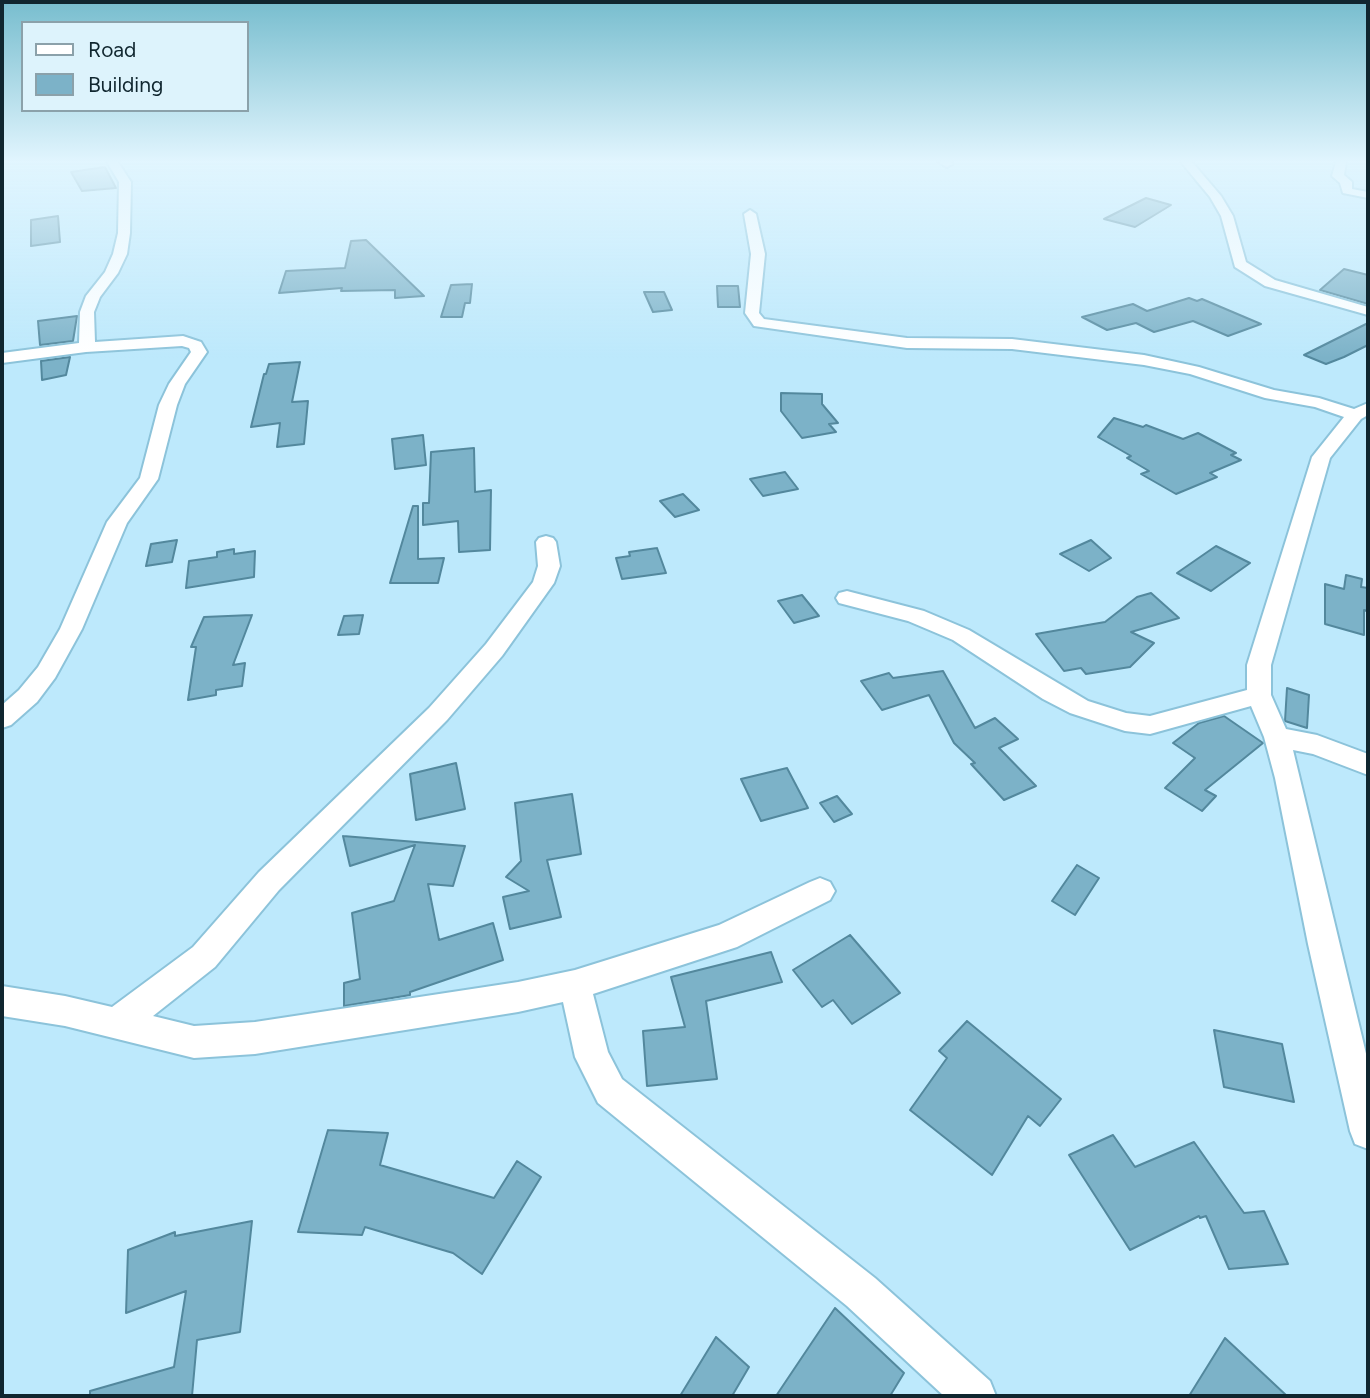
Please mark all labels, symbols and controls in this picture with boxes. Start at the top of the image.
legend [21,21,248,112]
text: Road [88,37,136,62]
text: Building [88,72,163,97]

